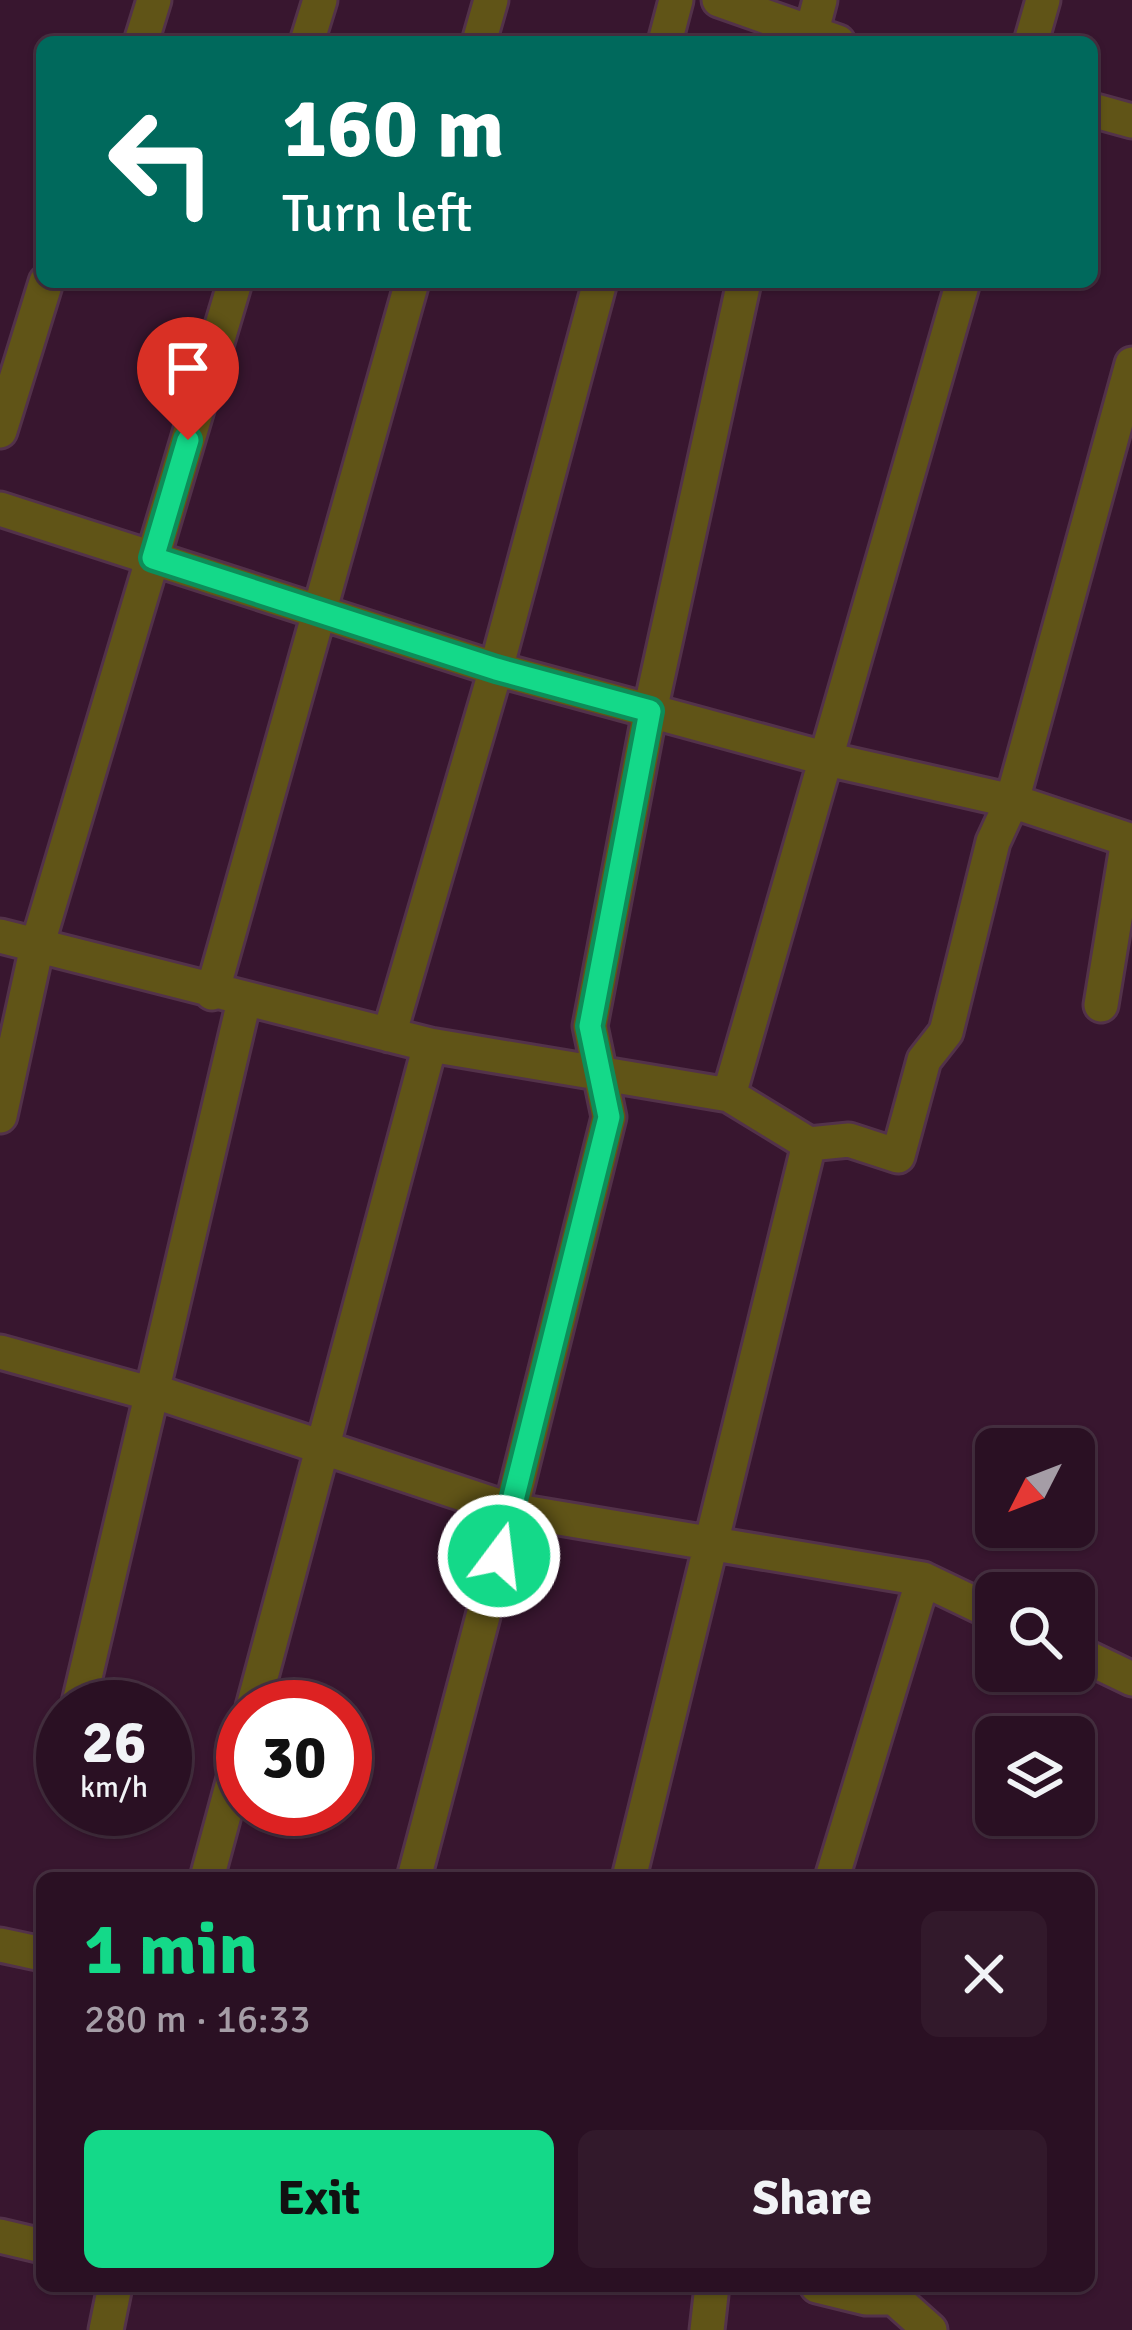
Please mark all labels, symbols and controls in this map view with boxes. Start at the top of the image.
text: 160 m [282,77,504,181]
icon: left [84,84,240,240]
text: Turn left [282,180,472,247]
pin [137,317,239,440]
icon: arrive [155,335,221,401]
north arrow [975,1428,1095,1548]
map controls [975,1428,1095,1836]
position arrow [436,1493,562,1619]
button: search [975,1572,1095,1692]
speed limit sign: 30 [216,1680,372,1836]
text: 26 [82,1706,146,1780]
button: layers [975,1716,1095,1836]
text: km/h [80,1769,148,1806]
text: 1 min [84,1905,258,1994]
button: close [921,1911,1047,2037]
text: 280 m · 16:33 [84,1995,311,2043]
button: Exit [84,2130,554,2268]
button: Share [578,2130,1047,2268]

